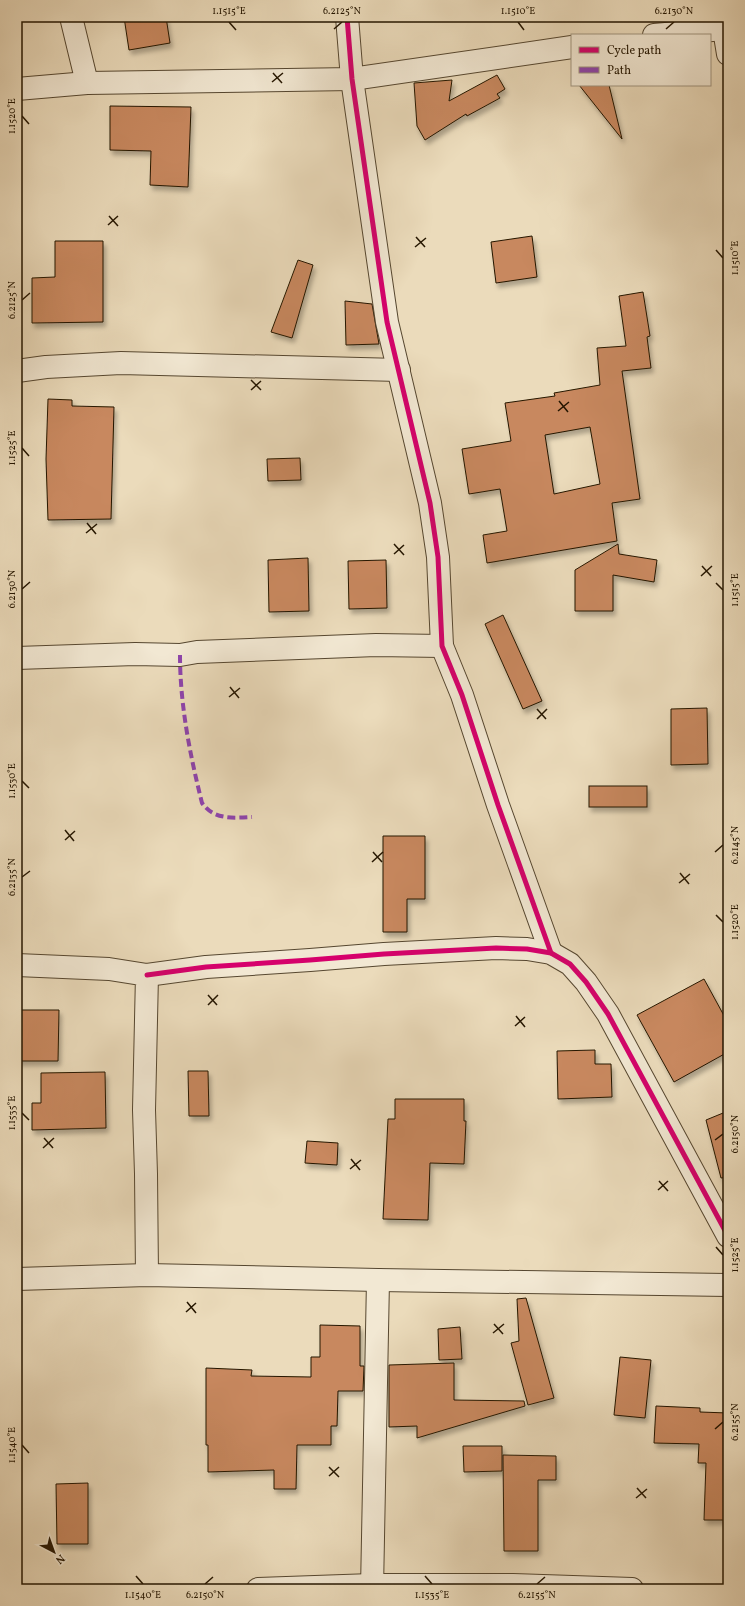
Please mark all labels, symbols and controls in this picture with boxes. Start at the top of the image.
text: 1.1515°E [212,4,246,18]
text: 6.2125°N [323,4,362,18]
text: 1.1510°E [501,4,535,18]
text: 6.2130°N [655,4,694,18]
legend [571,34,711,86]
text: Cycle path [607,43,662,59]
text: Path [607,63,631,79]
text: 1.1520°E [5,98,19,134]
text: 1.1510°E [728,241,742,275]
text: 6.2125°N [5,280,19,319]
text: 1.1525°E [5,431,19,465]
text: 6.2130°N [5,569,19,608]
text: 1.1515°E [728,573,742,607]
text: 1.1530°E [5,763,19,799]
text: 6.2145°N [728,825,742,864]
text: 6.2135°N [5,858,19,896]
text: 1.1520°E [728,904,742,940]
text: 1.1535°E [5,1096,19,1130]
text: 6.2150°N [728,1114,742,1153]
text: 1.1525°E [728,1238,742,1272]
text: 6.2155°N [728,1403,742,1441]
text: 1.1540°E [5,1427,19,1463]
north arrow [34,1532,74,1572]
text: N [52,1550,68,1567]
text: 1.1540°E [125,1588,161,1602]
text: 6.2150°N [186,1588,225,1602]
text: 1.1535°E [415,1588,449,1602]
text: 6.2155°N [518,1588,556,1602]

